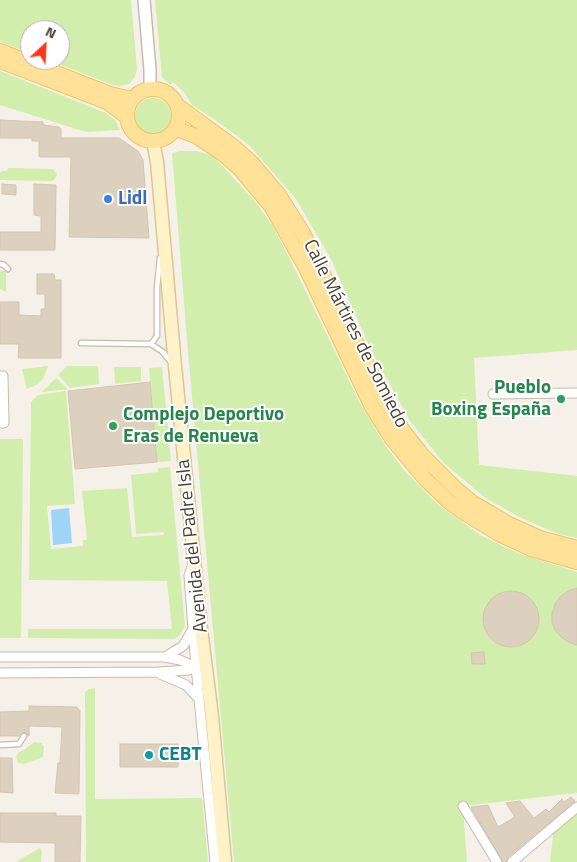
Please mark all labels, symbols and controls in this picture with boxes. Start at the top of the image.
north arrow [20,20,70,70]
text: N [42,20,60,43]
place label: Lidl [118,188,147,210]
marker: Lidl [102,193,114,205]
street label: Calle Mártires de Somiedo [298,236,412,432]
place label: Pueblo Boxing España [431,377,551,421]
marker: Pueblo Boxing España [555,393,567,405]
place label: Complejo Deportivo Eras de Renueva [123,404,284,448]
marker: Complejo Deportivo Eras de Renueva [107,420,119,432]
street label: Avenida del Padre Isla [173,458,213,634]
place label: CEBT [159,744,201,766]
marker: CEBT [143,749,155,761]

